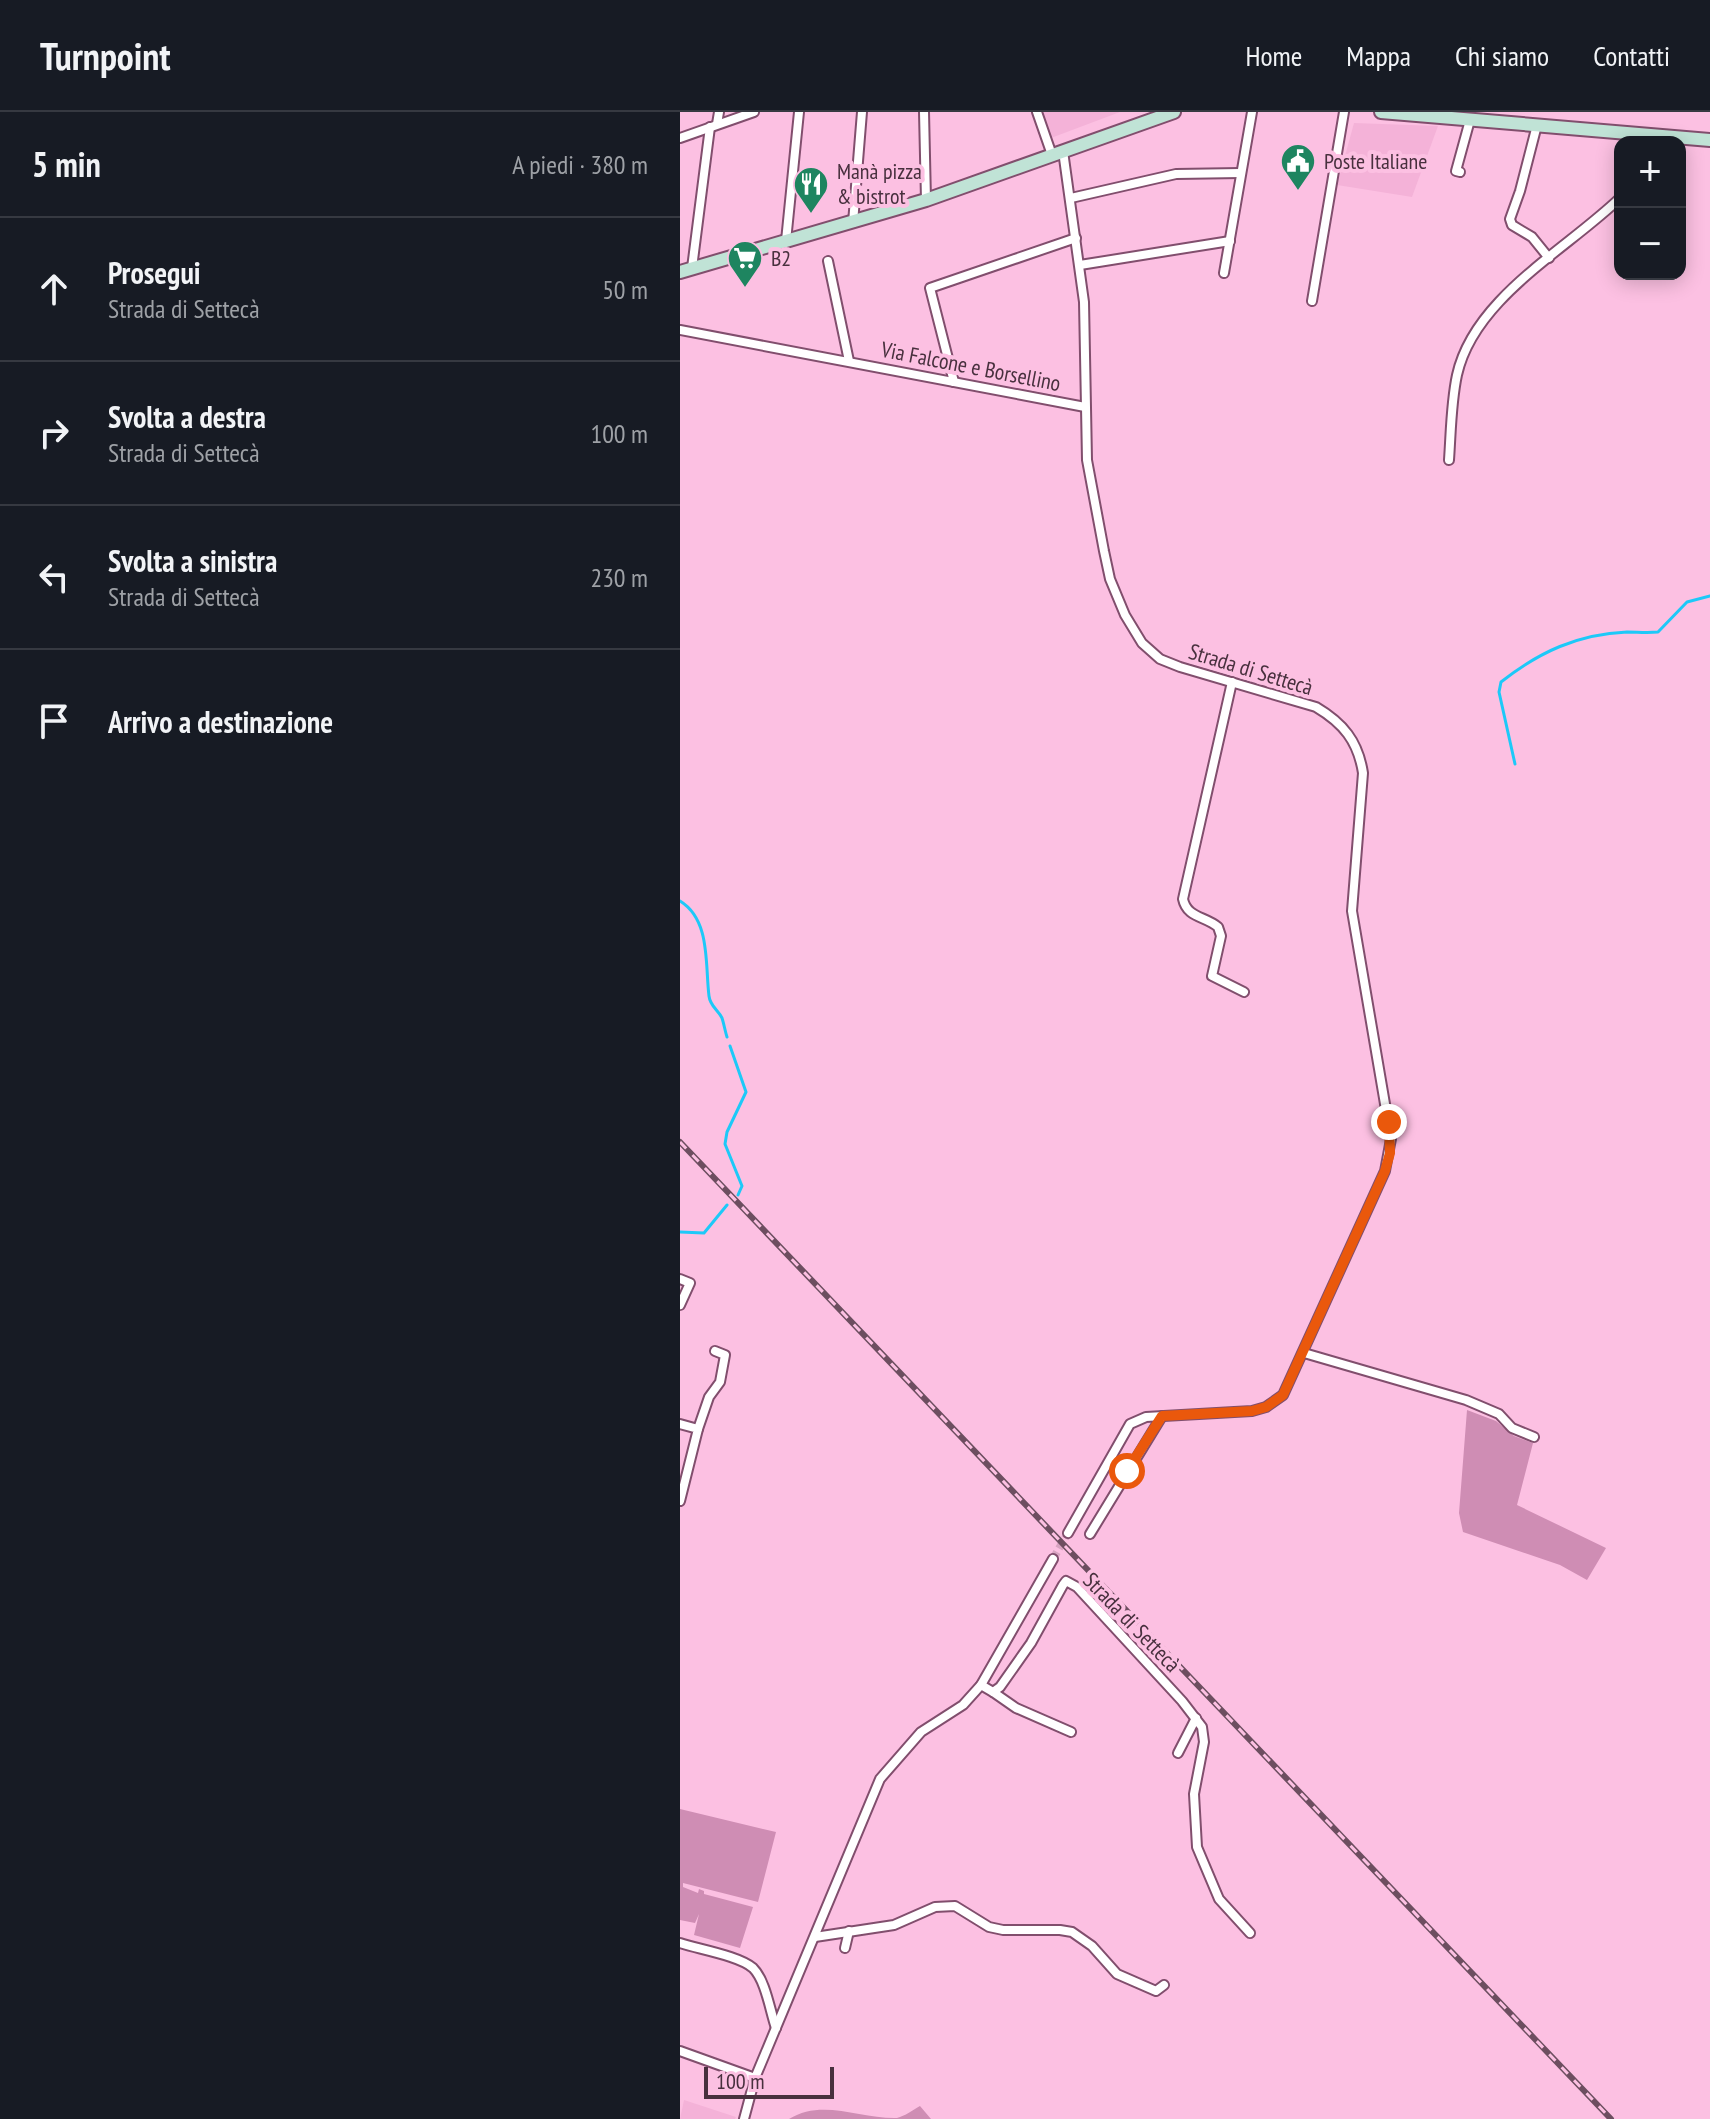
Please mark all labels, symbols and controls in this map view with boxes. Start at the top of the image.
text: Turnpoint [40,31,170,80]
text: Home [1245,37,1302,74]
text: Mappa [1346,37,1411,74]
text: Chi siamo [1455,37,1549,74]
text: Contatti [1593,37,1670,74]
map controls [1614,136,1686,280]
button: + [1614,136,1686,208]
text: 5 min [32,142,101,186]
public building icon: Poste Italiane [1279,142,1317,192]
place label: Poste Italiane [1324,147,1427,175]
text: A piedi · 380 m [512,148,648,181]
place label: Manà pizza & bistrot [837,157,922,210]
restaurant icon: Manà pizza & bistrot [792,165,830,215]
button: − [1614,208,1686,280]
supermarket icon: B2 [726,239,764,289]
place label: B2 [771,244,791,272]
text: Prosegui [108,253,201,292]
icon: ahead [32,267,76,311]
text: 50 m [602,273,648,306]
text: Strada di Settecà [108,292,260,325]
street label: Via Falcone e Borsellino [878,335,1063,397]
text: Svolta a destra [108,397,266,436]
icon: right [32,411,76,455]
text: 100 m [590,417,648,450]
text: Strada di Settecà [108,436,260,469]
text: Svolta a sinistra [108,541,277,580]
icon: left [32,555,76,599]
text: 230 m [590,561,648,594]
text: Strada di Settecà [108,580,260,613]
street label: Strada di Settecà [1186,637,1316,701]
icon: arrive [32,699,76,743]
text: Arrivo a destinazione [108,702,333,741]
route end [1371,1104,1407,1140]
route start [1109,1453,1145,1489]
street label: Strada di Settecà [1077,1566,1187,1678]
scale bar [704,2063,834,2099]
text: 100 m [716,2067,765,2095]

